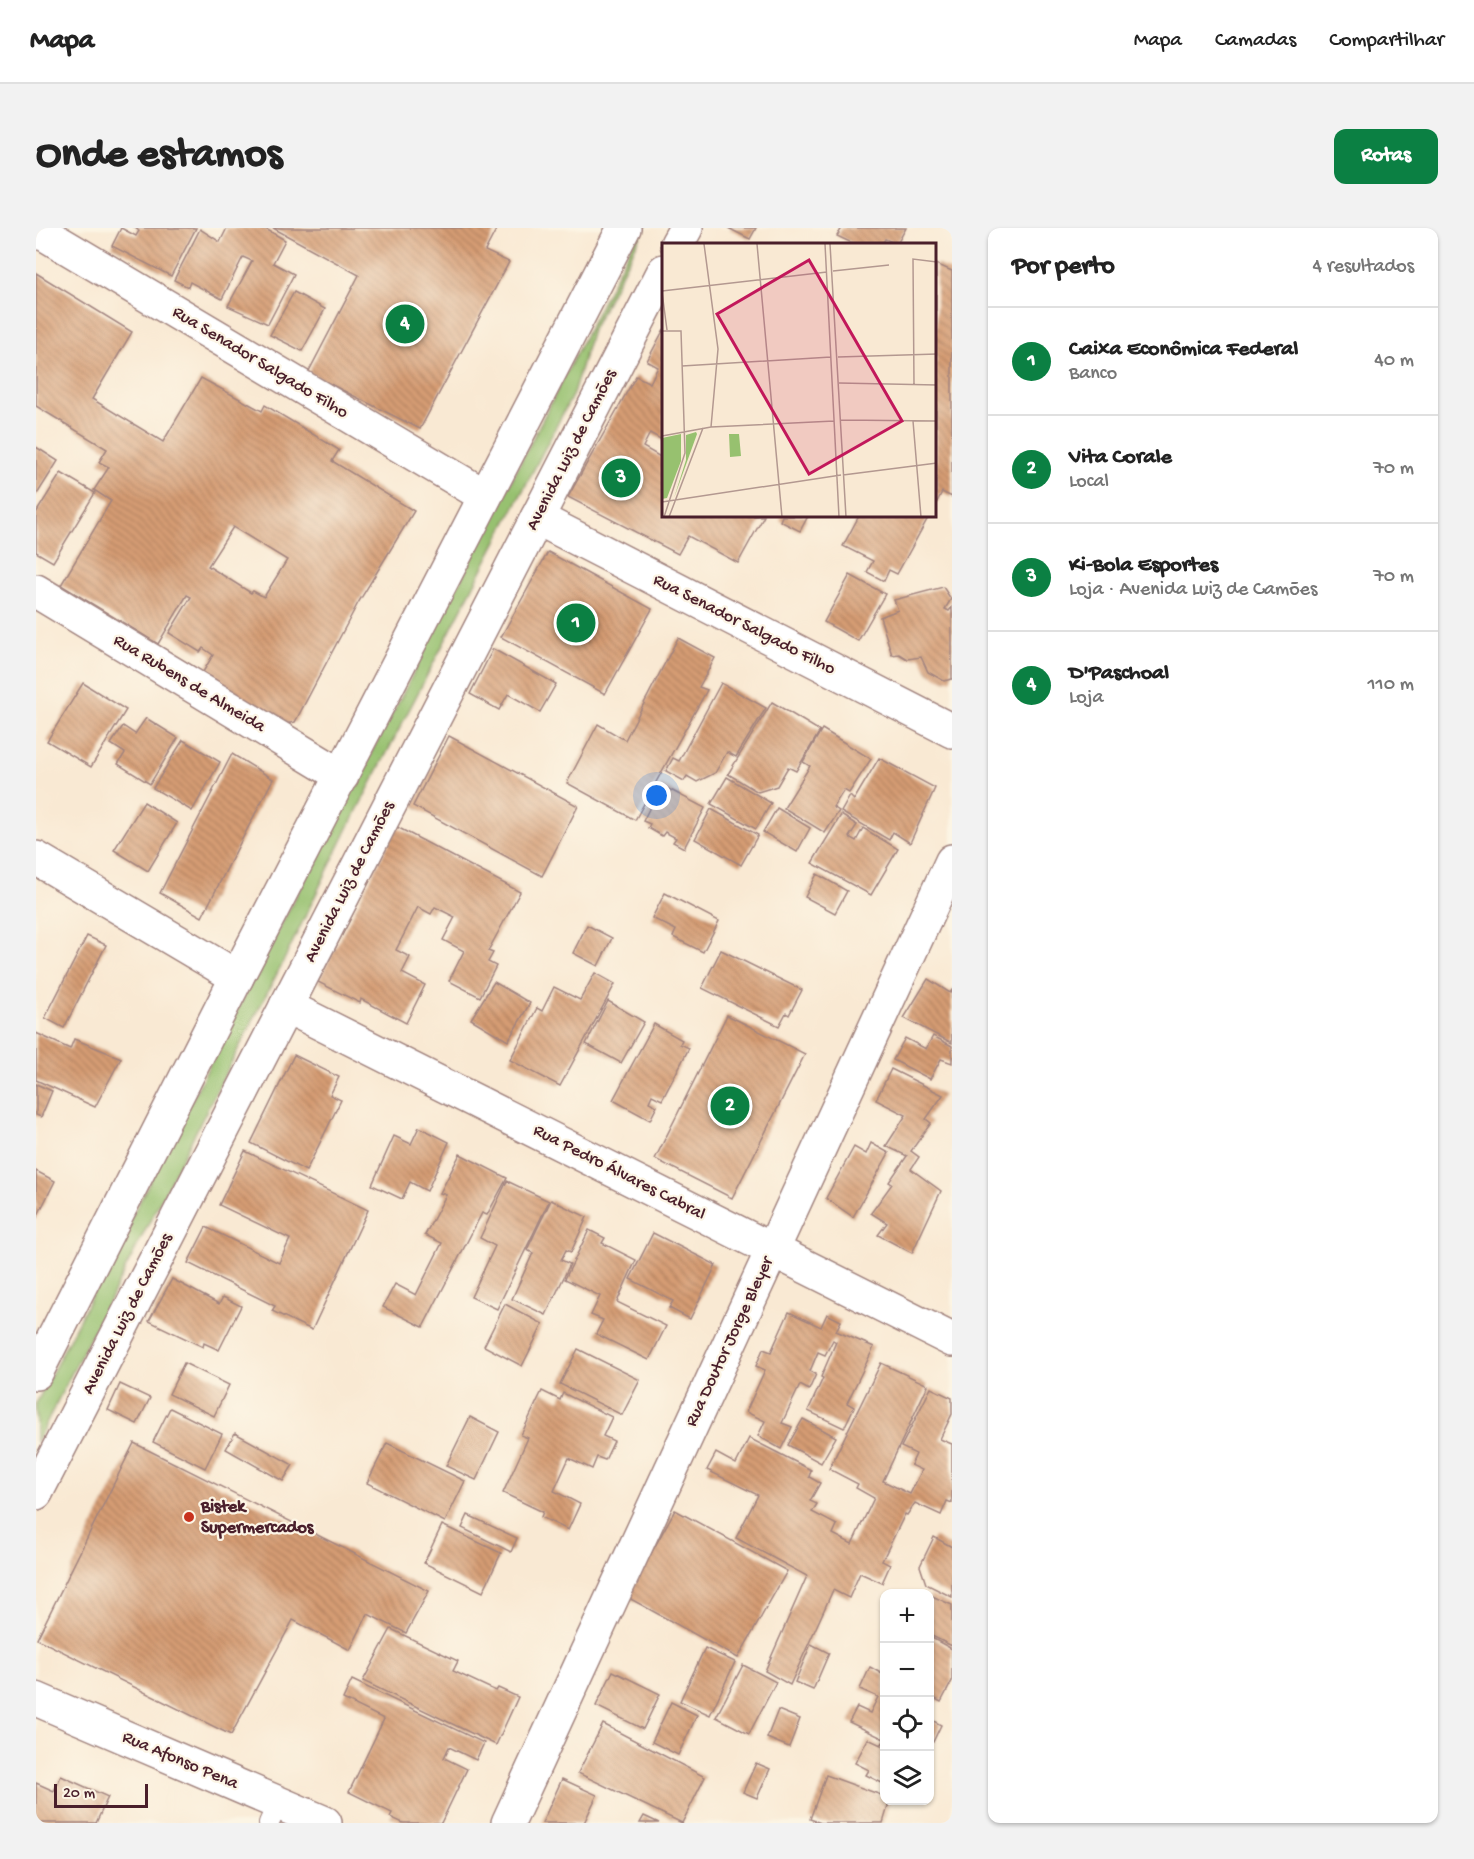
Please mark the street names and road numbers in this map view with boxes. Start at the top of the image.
street label: Rua Senador Salgado Filho [168,302,352,424]
street label: Avenida Luiz de Camões [522,365,622,534]
street label: Rua Senador Salgado Filho [649,570,839,680]
street label: Rua Rubens de Almeida [109,630,270,738]
street label: Avenida Luiz de Camões [300,797,400,966]
street label: Rua Pedro Álvares Cabral [529,1120,709,1226]
street label: Avenida Luiz de Camões [78,1229,178,1398]
street label: Rua Doutor Jorge Bleyer [681,1252,779,1430]
street label: Rua Afonso Pena [119,1727,242,1795]

